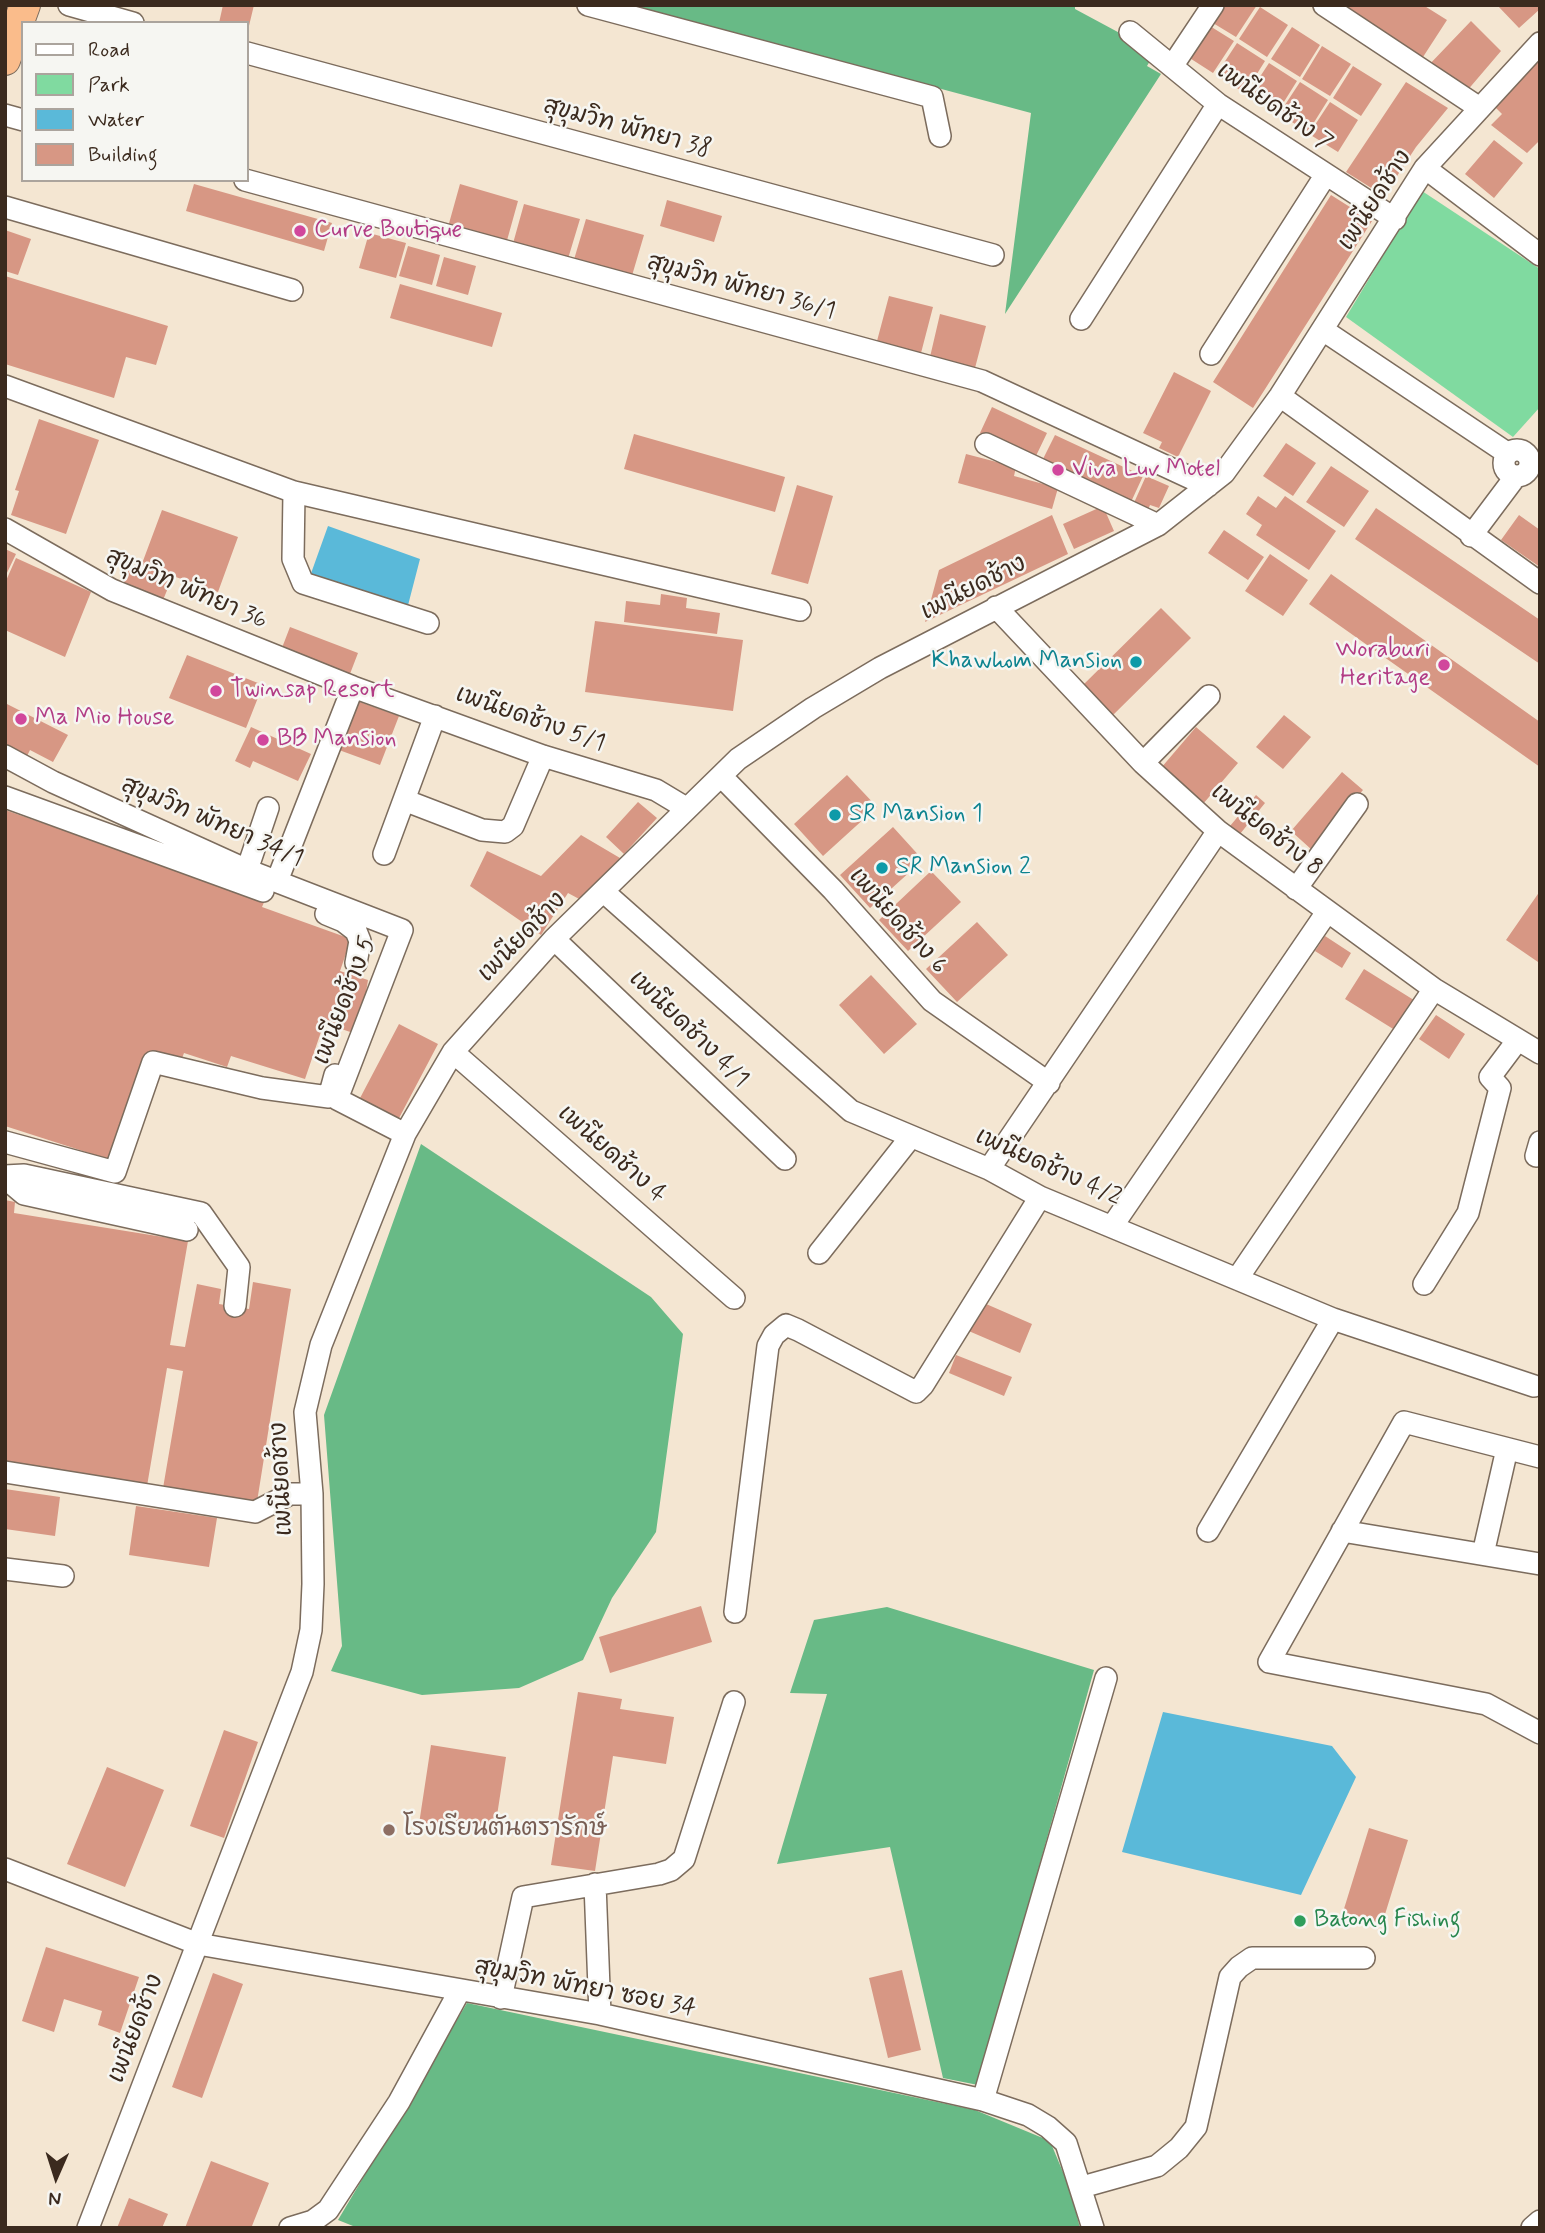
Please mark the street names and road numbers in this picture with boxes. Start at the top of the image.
street label: เพนียดช้าง 7 [1210,57,1338,159]
street label: สุขุมวิท พัทยา 38 [540,93,714,165]
street label: เพนียดช้าง [1333,145,1419,257]
street label: สุขุมวิท พัทยา 36/1 [644,249,838,327]
street label: สุขุมวิท พัทยา 36 [101,543,271,637]
street label: เพนียดช้าง [917,550,1031,628]
street label: เพนียดช้าง 5/1 [451,681,609,759]
street label: สุขุมวิท พัทยา 34/1 [117,772,307,874]
street label: เพนียดช้าง 8 [1204,778,1328,884]
street label: เพนียดช้าง 6 [842,863,952,981]
street label: เพนียดช้าง [473,887,573,989]
street label: เพนียดช้าง 5 [308,933,384,1069]
street label: เพนียดช้าง 4/1 [622,966,754,1094]
street label: เพนียดช้าง 4 [551,1100,671,1210]
street label: เพนียดช้าง 4/2 [971,1123,1125,1213]
street label: เพนียดช้าง [266,1421,300,1537]
street label: สุขุมวิท พัทยา ซอย 34 [472,1953,698,2025]
street label: เพนียดช้าง [103,1971,171,2087]

